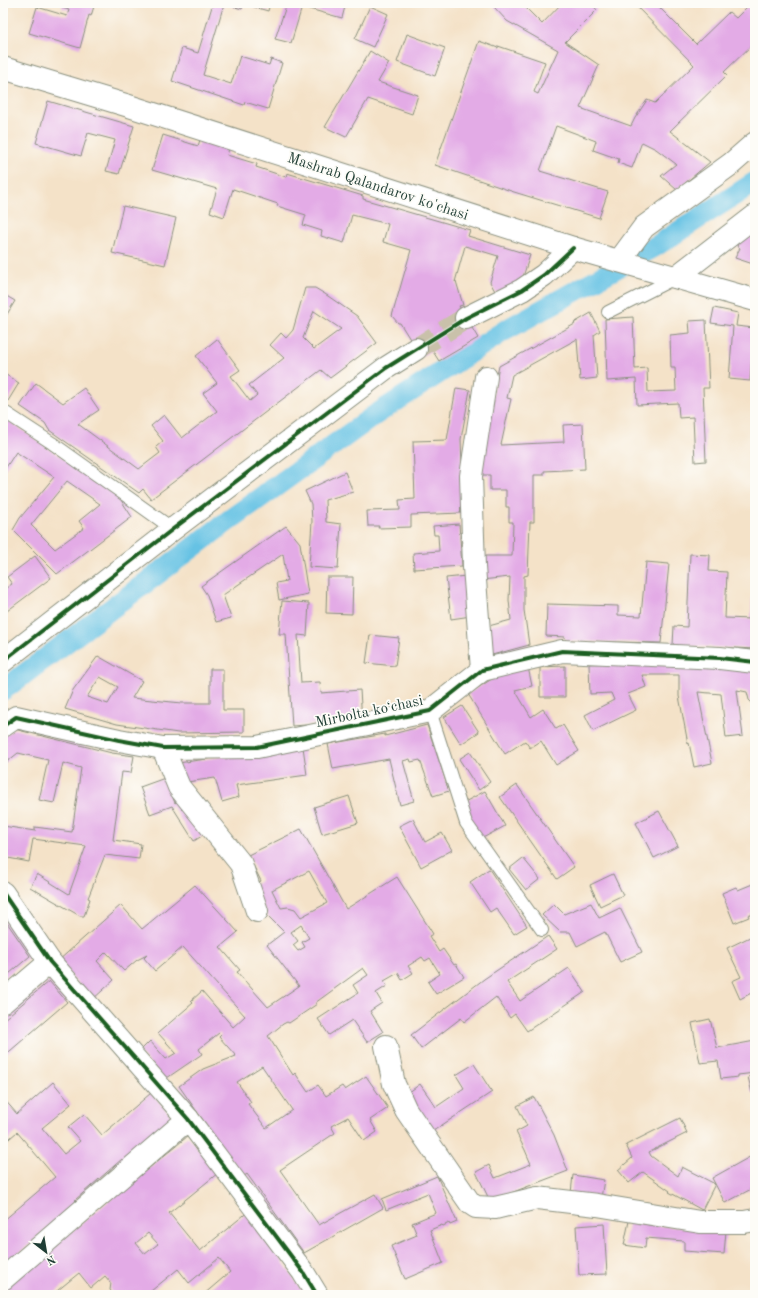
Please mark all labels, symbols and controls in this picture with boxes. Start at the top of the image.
street label: Mashrab Qalandarov ko'chasi [285,151,470,224]
street label: Mirbolta koʻchasi [314,694,425,731]
north arrow [26,1232,66,1272]
text: N [43,1252,57,1266]

